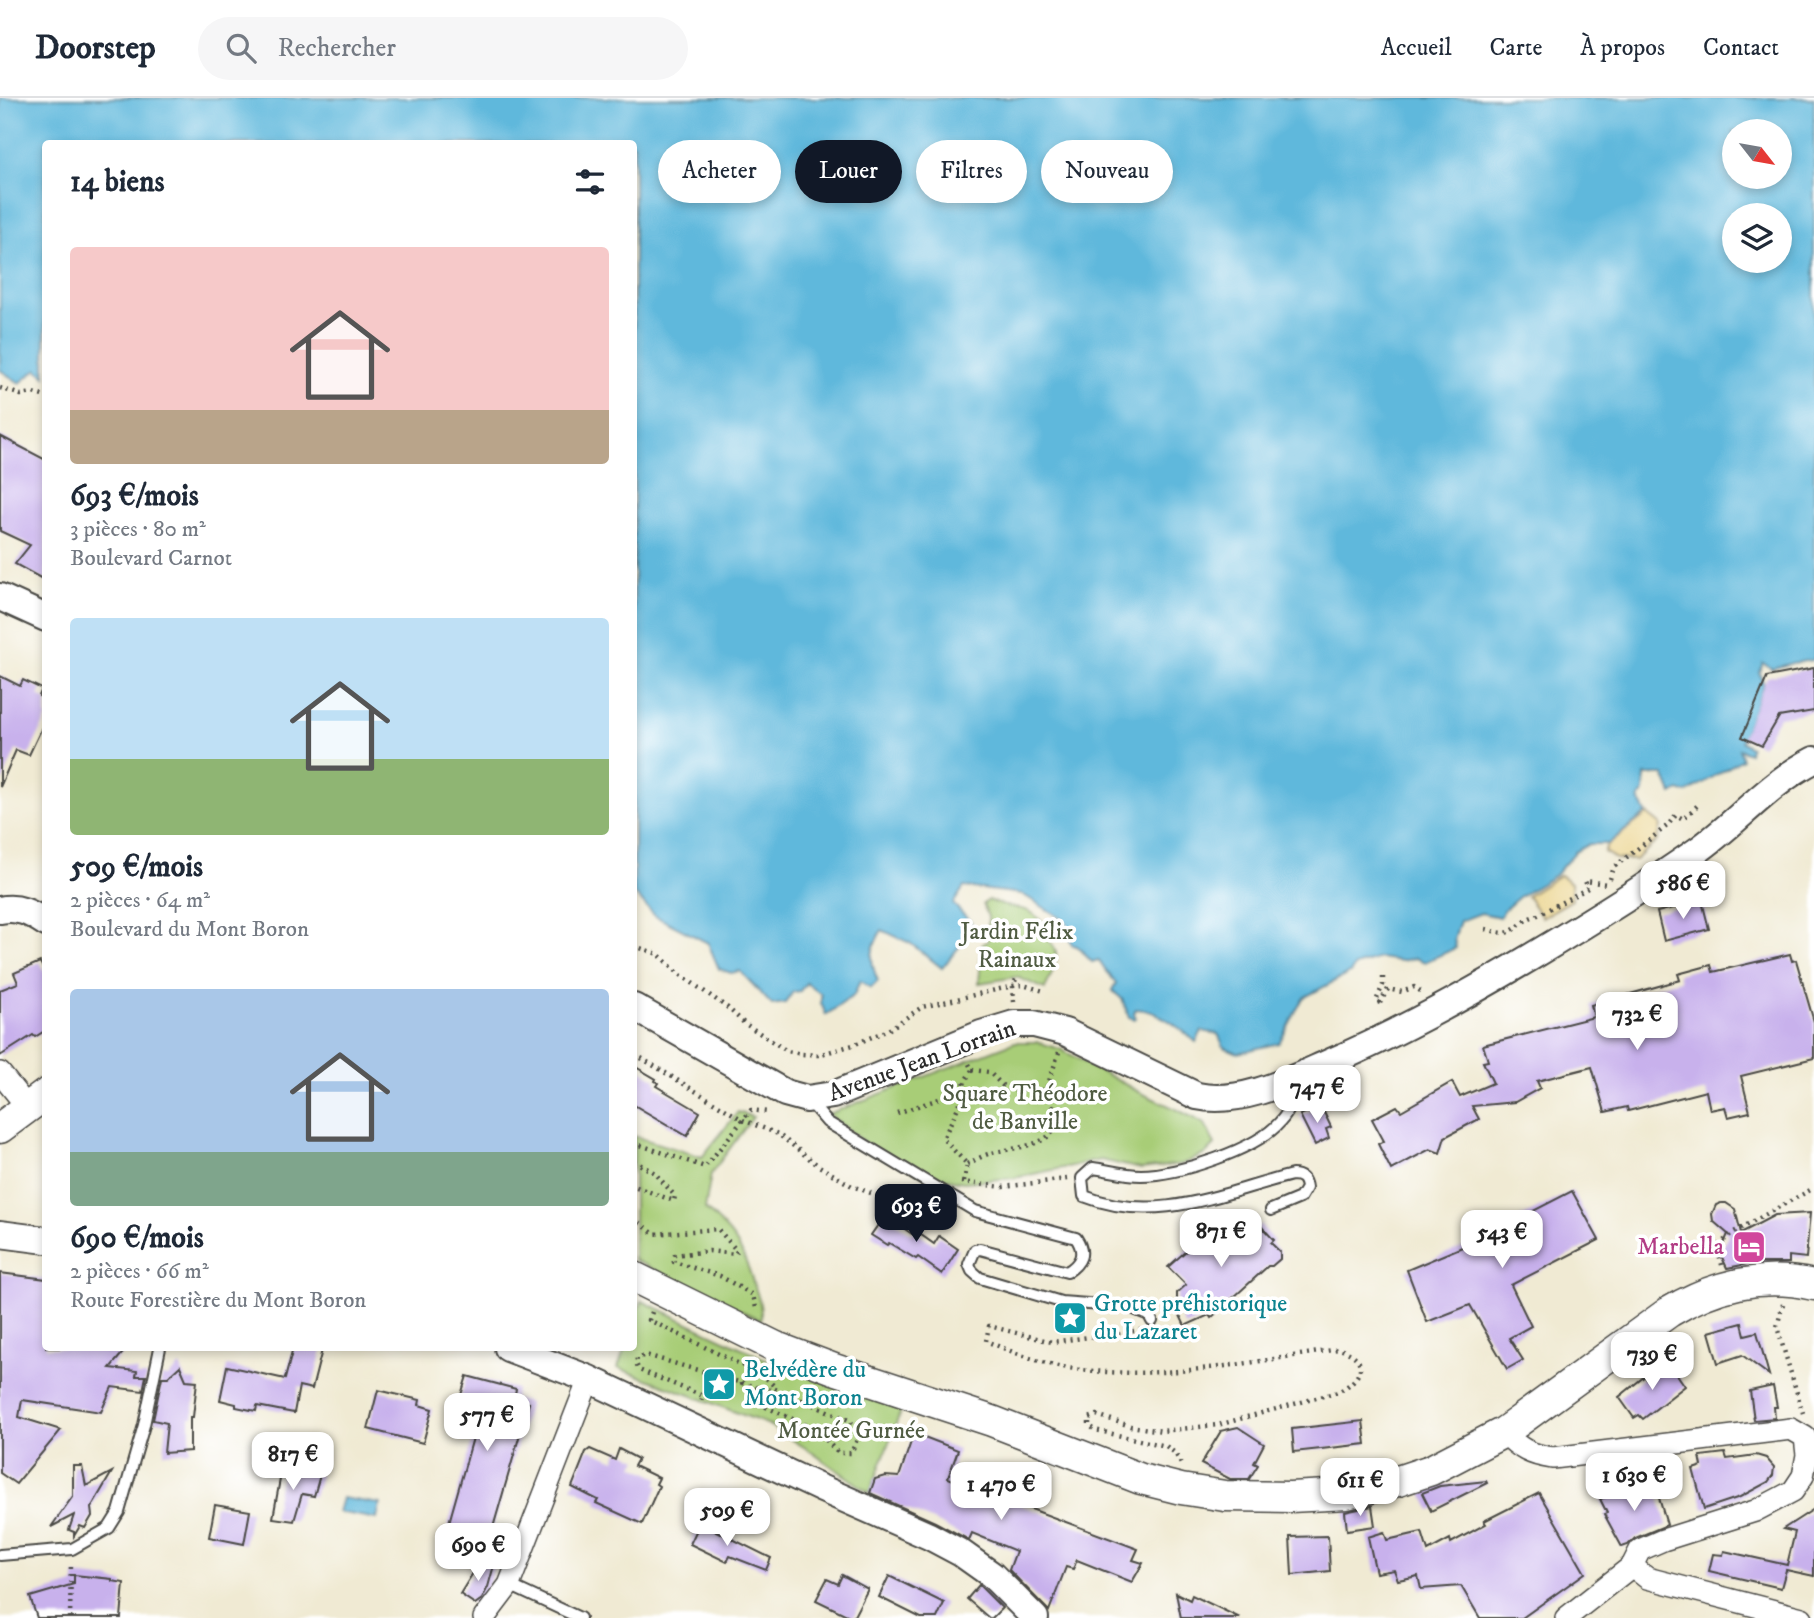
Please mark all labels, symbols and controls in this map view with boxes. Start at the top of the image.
search box [198,17,688,80]
text: Doorstep [35,28,156,69]
icon: search [222,29,260,67]
text: Rechercher [278,32,396,65]
text: Accueil [1381,33,1452,63]
text: Carte [1490,33,1542,63]
text: À propos [1580,33,1665,63]
text: Contact [1703,33,1779,63]
north arrow [1722,119,1792,189]
map controls [1722,119,1792,273]
chip: Acheter [658,140,781,203]
chip: Louer [795,140,902,203]
chip: Filtres [916,140,1027,203]
chip: Nouveau [1041,140,1173,203]
icon: filters [571,163,609,201]
text: 14 biens [70,164,165,201]
button: layers [1722,203,1792,273]
icon: home [277,292,403,418]
text: 693 €/mois [70,478,199,515]
text: 3 pièces · 80 m² [70,515,206,544]
text: Boulevard Carnot [70,544,232,573]
icon: home [277,663,403,789]
text: 509 €/mois [70,849,203,886]
pin: 586 € [1634,862,1732,921]
text: 586 € [1656,869,1710,898]
text: 2 pièces · 64 m² [70,886,210,915]
text: Boulevard du Mont Boron [70,915,309,944]
park label: Jardin Félix Rainaux [958,917,1074,975]
pin: 732 € [1588,992,1686,1052]
text: 732 € [1612,1000,1662,1029]
street label: Avenue Jean Lorrain [824,1013,1020,1109]
icon: home [277,1034,403,1160]
pin: 747 € [1268,1066,1366,1125]
text: 747 € [1290,1073,1344,1102]
park label: Square Théodore de Banville [943,1079,1108,1137]
pin: 693 € [867,1184,965,1244]
text: 693 € [891,1192,941,1221]
pin: 871 € [1172,1210,1270,1269]
pin: 543 € [1453,1210,1551,1270]
text: 871 € [1196,1217,1246,1246]
text: 543 € [1477,1218,1527,1247]
text: 690 €/mois [70,1220,204,1257]
hotel icon: Marbella [1730,1228,1768,1266]
place label: Marbella [1637,1232,1725,1262]
text: 2 pièces · 66 m² [70,1257,209,1286]
text: Route Forestière du Mont Boron [70,1286,366,1315]
place label: Grotte préhistorique du Lazaret [1094,1289,1287,1347]
place icon: Grotte préhistorique du Lazaret [1051,1299,1089,1337]
pin: 739 € [1603,1332,1701,1392]
text: 739 € [1627,1340,1677,1369]
place label: Belvédère du Mont Boron [744,1355,866,1413]
place icon: Belvédère du Mont Boron [700,1365,738,1403]
pin: 577 € [438,1394,536,1453]
text: 577 € [460,1401,514,1430]
park label: Montée Gurnée [777,1416,925,1446]
pin: 817 € [244,1432,342,1492]
text: 817 € [268,1440,318,1469]
pin: 1 630 € [1569,1454,1699,1513]
pin: 611 € [1311,1458,1409,1518]
text: 1 630 € [1602,1461,1666,1490]
pin: 1 470 € [936,1462,1066,1522]
text: 611 € [1336,1466,1384,1495]
text: 1 470 € [967,1470,1035,1499]
pin: 509 € [678,1488,776,1548]
text: 509 € [700,1496,754,1525]
pin: 690 € [429,1524,527,1583]
text: 690 € [451,1531,505,1560]

